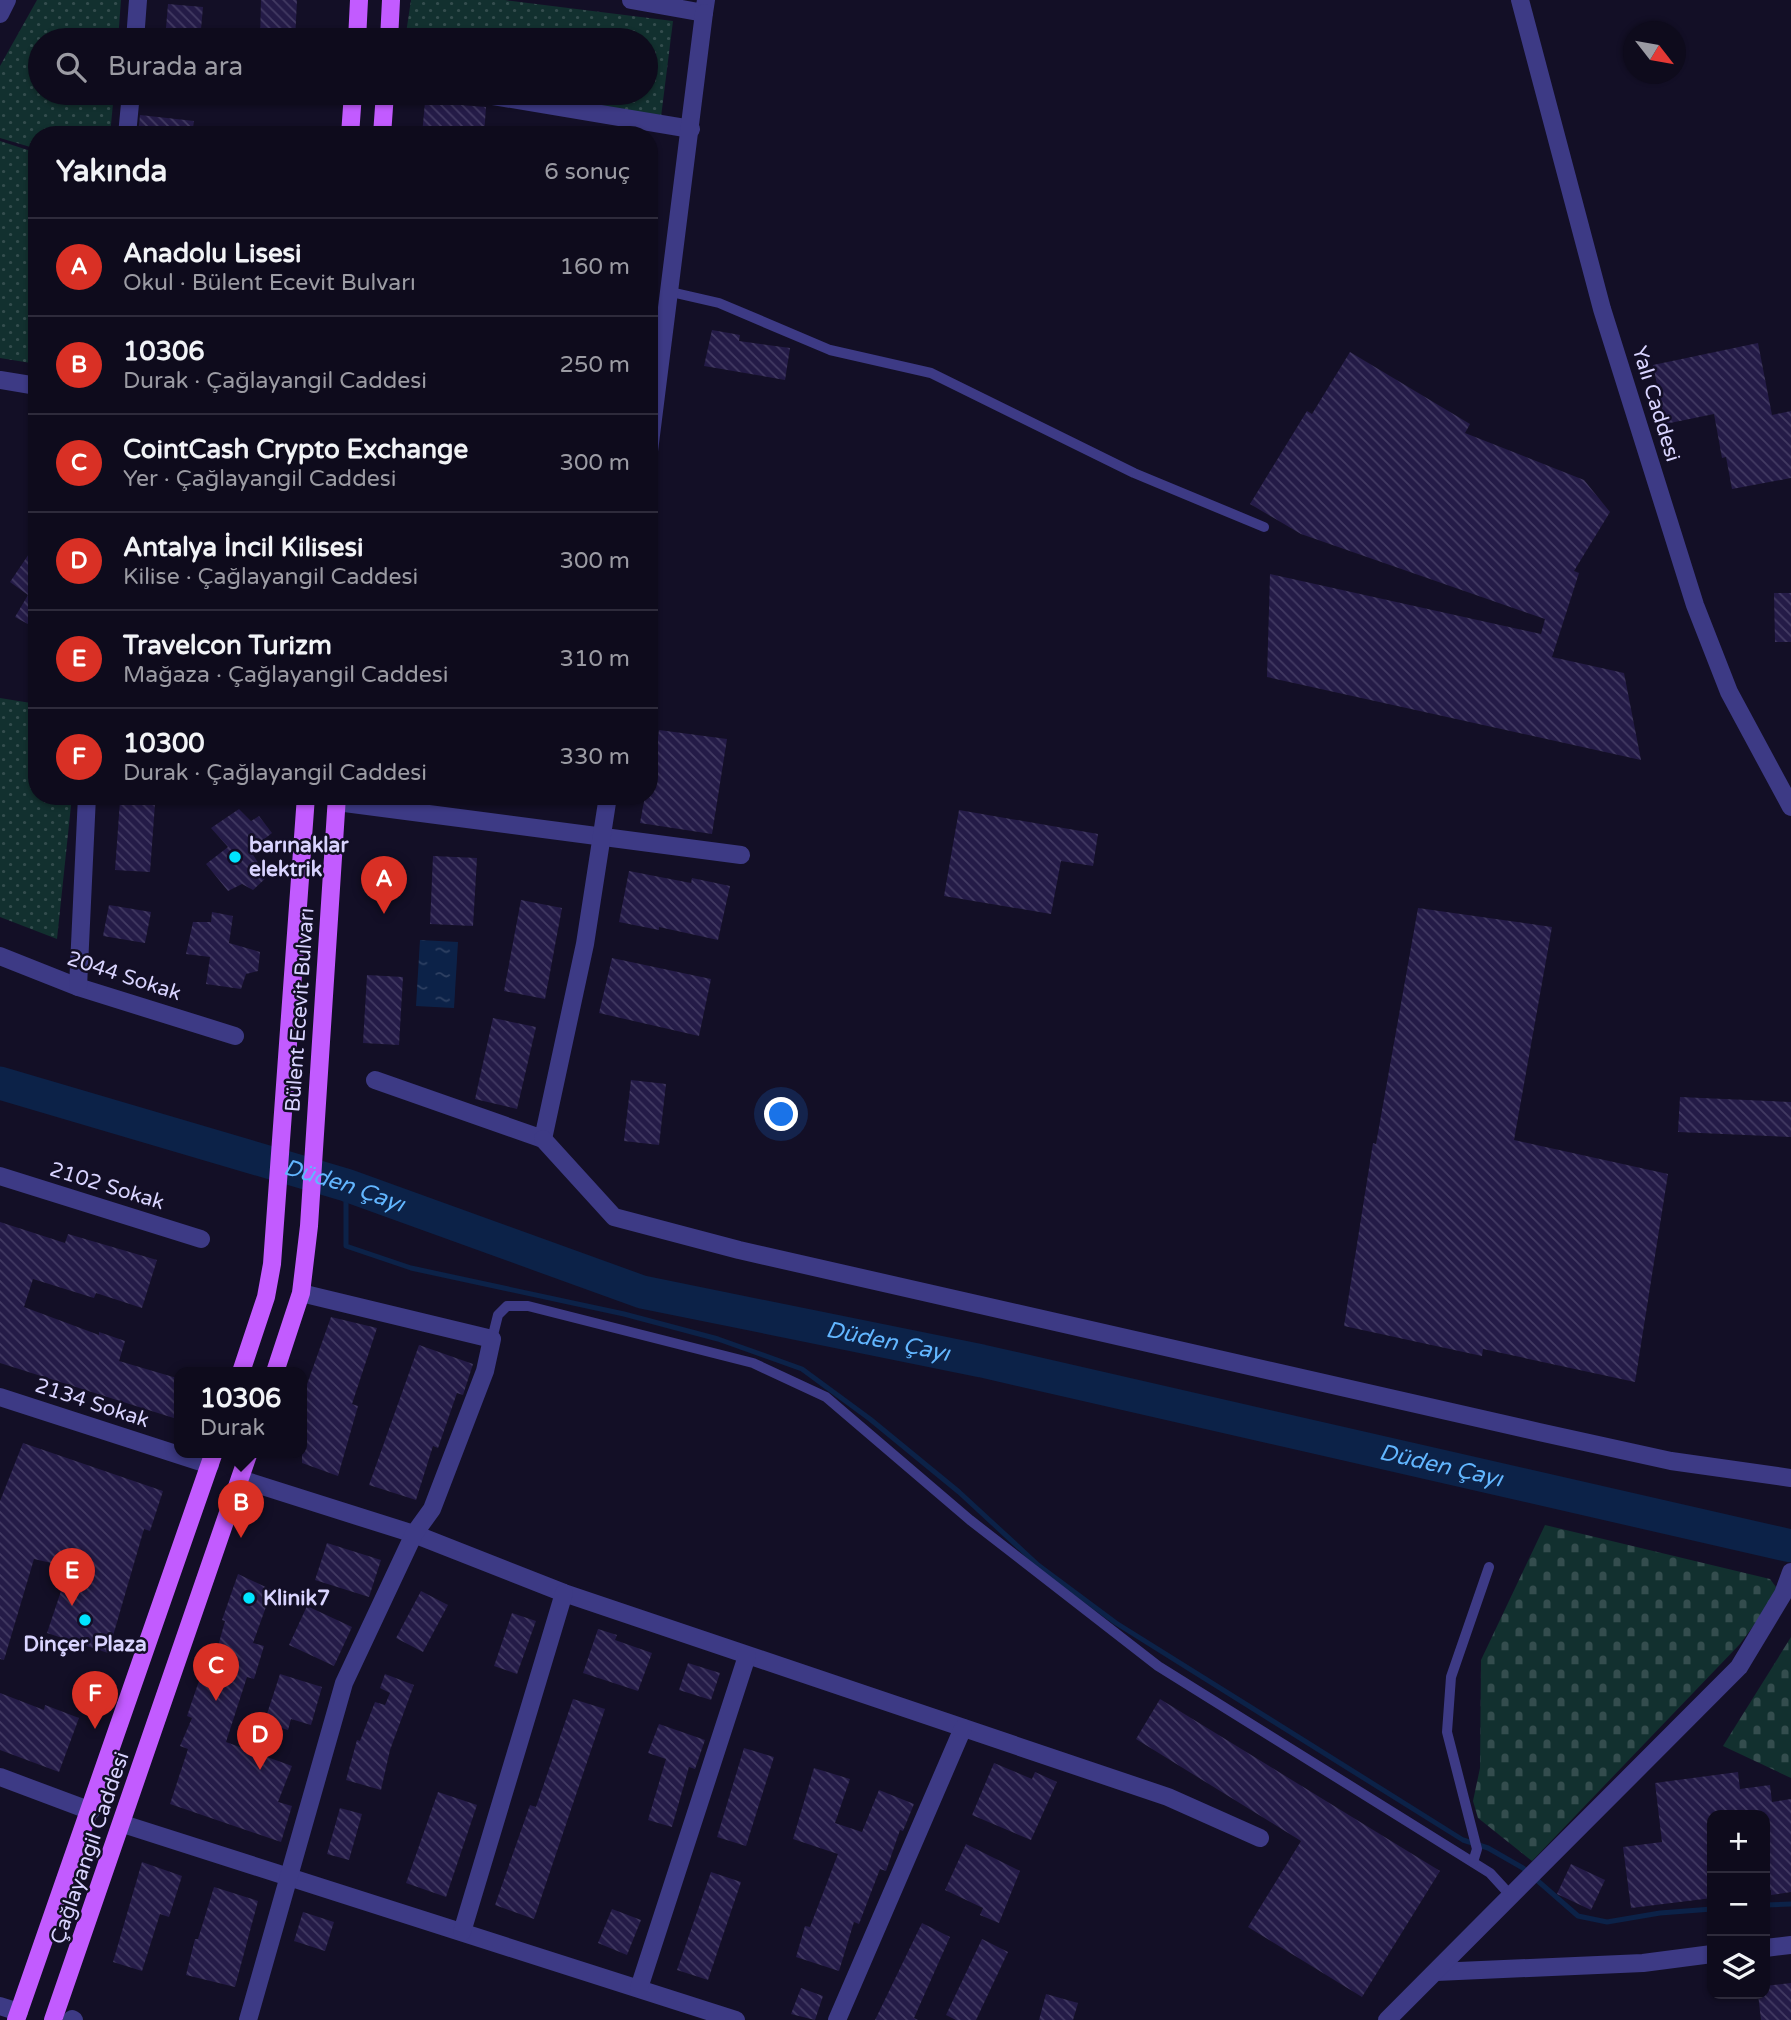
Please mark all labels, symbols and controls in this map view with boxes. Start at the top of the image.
north arrow [1623,21,1686,84]
search box [28,28,658,105]
icon: search [52,48,90,86]
text: Burada ara [108,51,243,82]
text: Yakında [56,153,167,190]
text: 6 sonuç [544,158,630,186]
text: Anadolu Lisesi [123,238,302,269]
text: A [70,253,88,281]
text: 160 m [560,253,630,281]
text: Okul · Bülent Ecevit Bulvarı [123,269,416,297]
text: 10306 [123,336,205,367]
street label: Yalı Caddesi [1627,343,1685,465]
text: B [71,351,87,379]
text: 250 m [560,351,630,379]
text: Durak · Çağlayangil Caddesi [123,367,427,395]
text: CointCash Crypto Exchange [123,434,468,465]
text: C [71,449,87,477]
text: 300 m [560,449,630,477]
text: Yer · Çağlayangil Caddesi [123,465,396,493]
text: Antalya İncil Kilisesi [123,532,364,563]
text: D [70,547,88,575]
text: 300 m [560,547,630,575]
text: Kilise · Çağlayangil Caddesi [123,563,418,591]
text: Travelcon Turizm [123,630,332,661]
text: E [72,645,86,673]
text: 310 m [560,645,630,673]
text: Mağaza · Çağlayangil Caddesi [123,661,449,689]
text: 10300 [123,728,205,759]
text: F [72,743,86,771]
text: 330 m [560,743,630,771]
text: Durak · Çağlayangil Caddesi [123,759,427,787]
place label: barınaklar elektrik [249,833,349,882]
marker: barınaklar elektrik [227,849,243,865]
pin: A [361,856,407,914]
street label: Bülent Ecevit Bulvarı [280,907,320,1113]
street label: 2044 Sokak [64,946,184,1006]
your location [764,1097,798,1131]
water label: Düden Çayı [280,1153,409,1219]
street label: 2102 Sokak [47,1157,167,1215]
water label: Düden Çayı [823,1316,953,1368]
popup [174,1367,307,1458]
street label: 2134 Sokak [32,1373,152,1433]
text: 10306 [200,1383,281,1414]
text: Durak [200,1414,265,1442]
water label: Düden Çayı [1376,1438,1506,1494]
pin: B [218,1480,264,1538]
pin: E [49,1548,95,1606]
place label: Klinik7 [263,1586,330,1611]
marker: Klinik7 [241,1590,257,1606]
marker: Dinçer Plaza [77,1612,93,1628]
place label: Dinçer Plaza [23,1632,147,1657]
pin: C [193,1643,239,1701]
pin: F [72,1671,118,1729]
pin: D [237,1712,283,1770]
street label: Çağlayangil Caddesi [45,1749,135,1947]
map controls [1707,1810,1770,1999]
button: + [1707,1810,1770,1873]
button: − [1707,1873,1770,1936]
button: layers [1707,1936,1770,1999]

